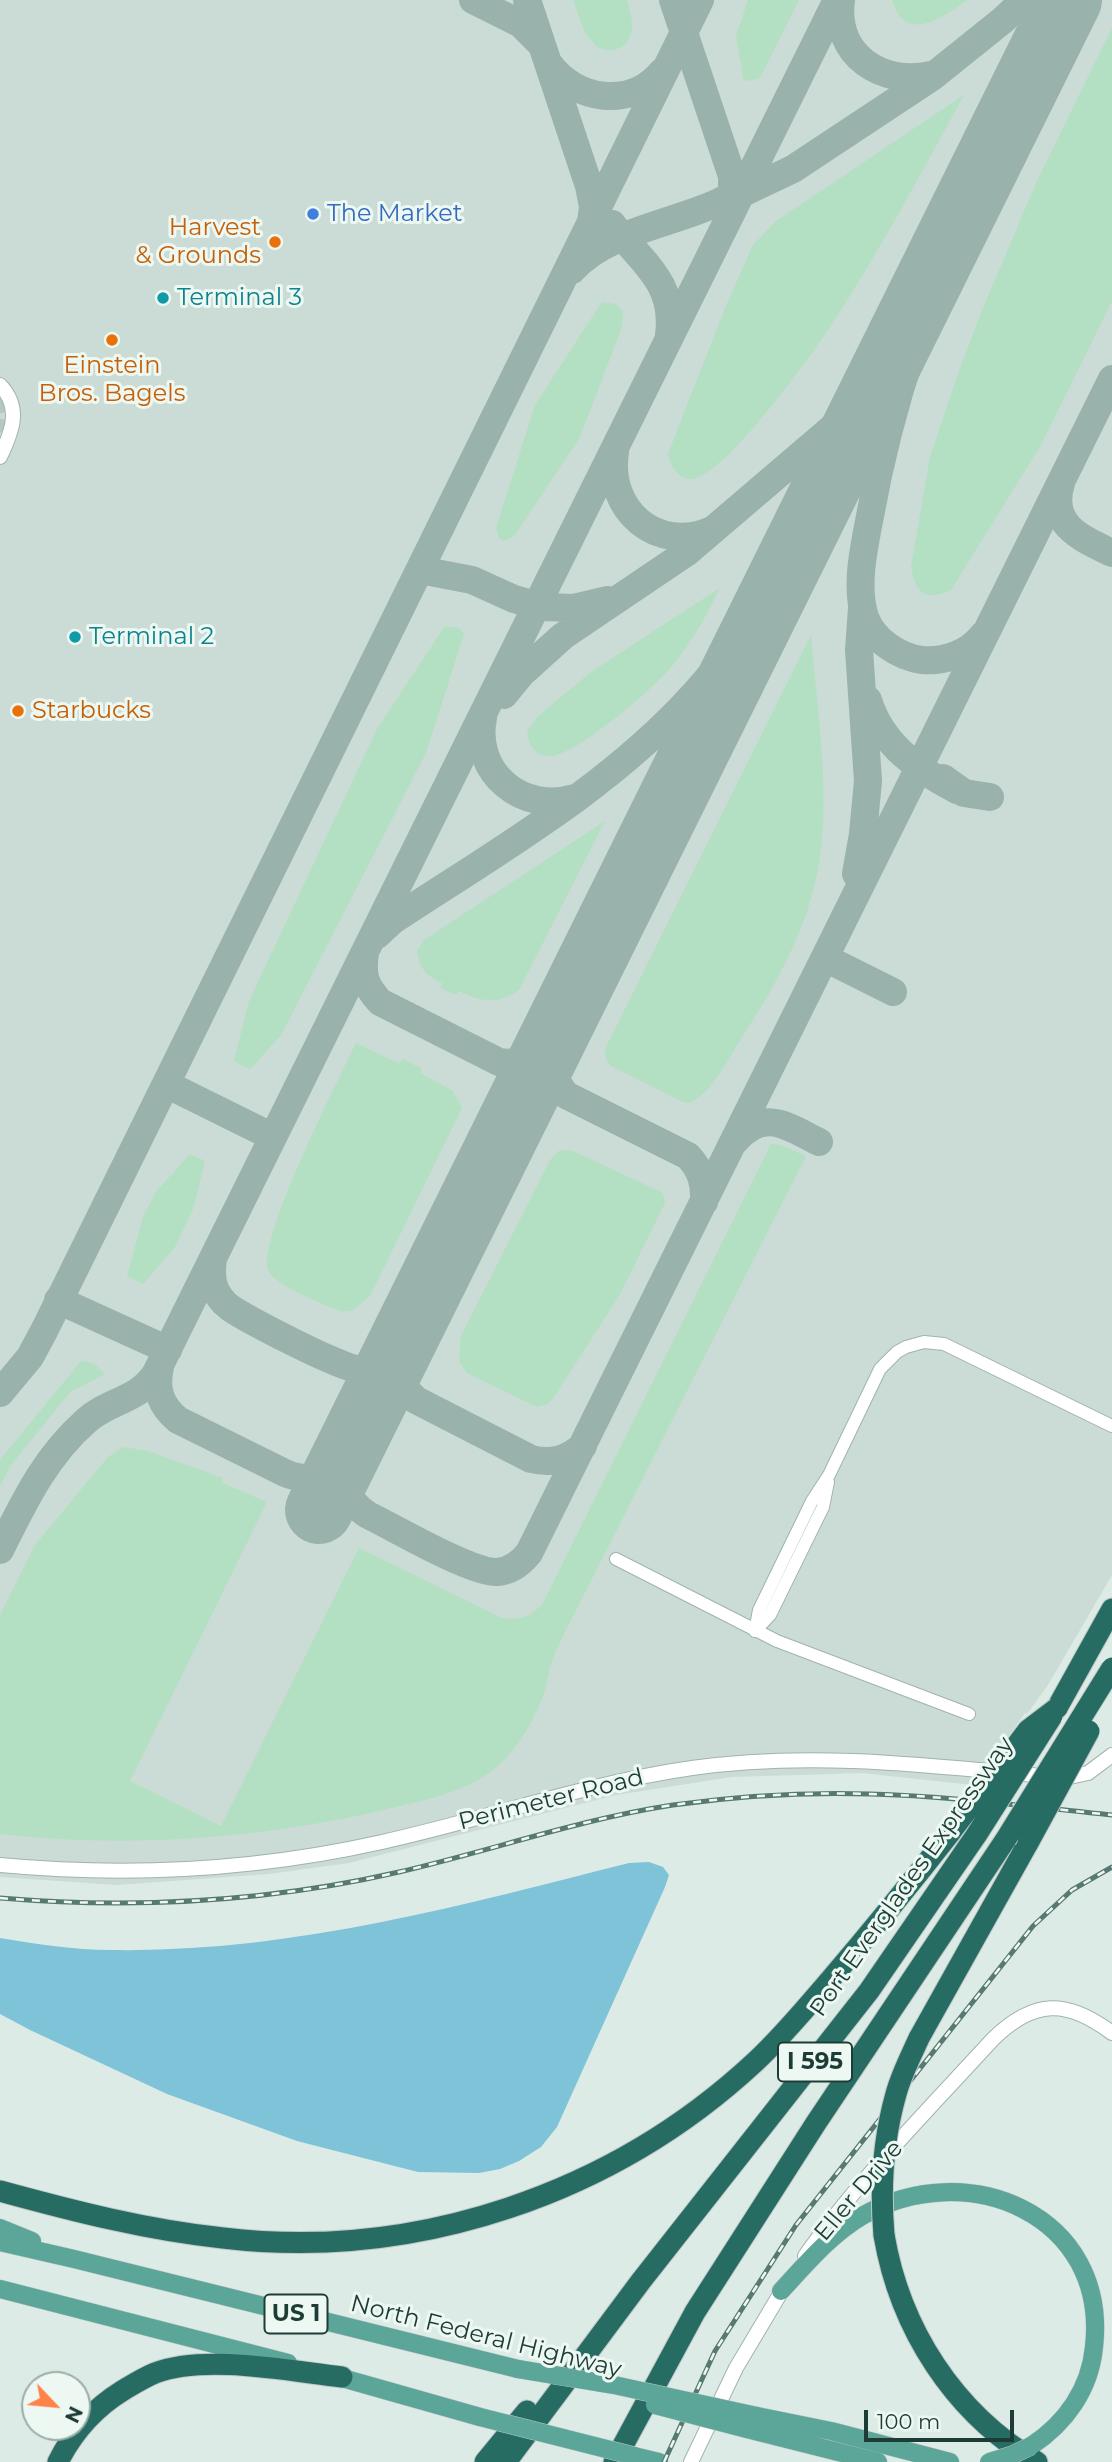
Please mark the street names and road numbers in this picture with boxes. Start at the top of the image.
street label: Port Everglades Expressway [804,1731,1020,2023]
street label: Perimeter Road [455,1763,647,1837]
road number: I 595 [778,2042,852,2082]
street label: Eller Drive [809,2135,909,2247]
street label: North Federal Highway [348,2289,624,2385]
road number: US 1 [264,2294,328,2334]

